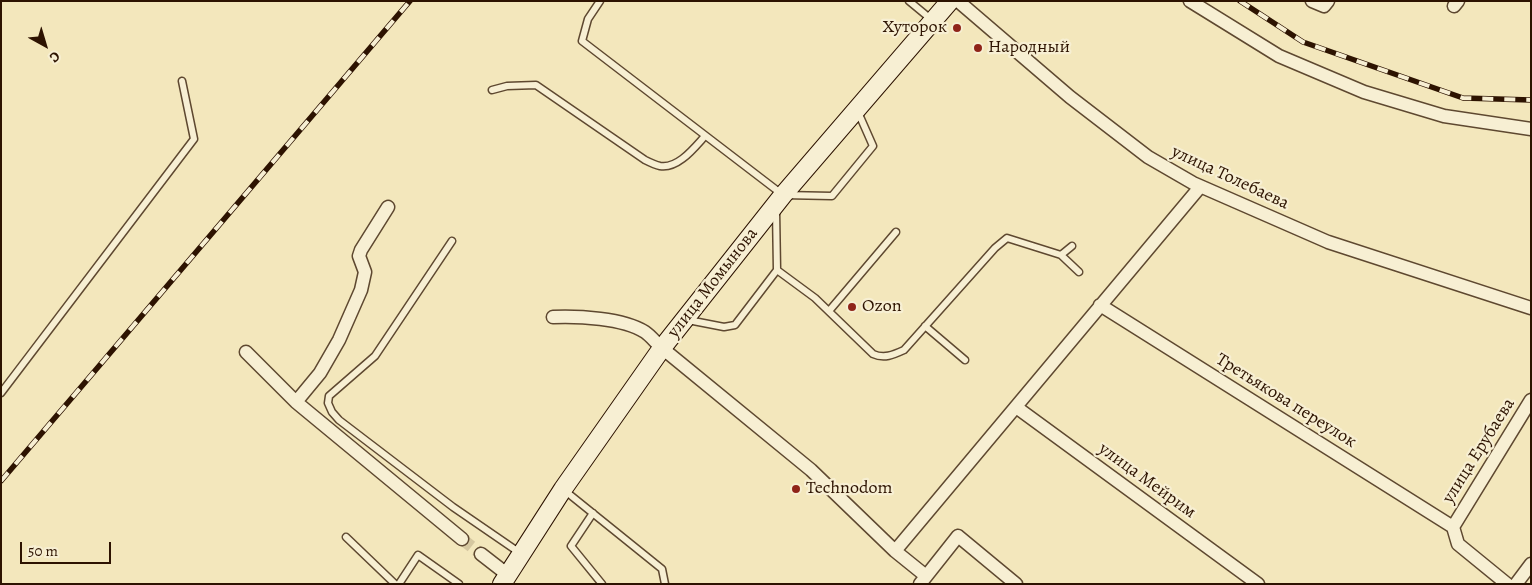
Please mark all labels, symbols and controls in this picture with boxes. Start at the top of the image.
place label: Хуторок [883,17,947,39]
north arrow [20,20,70,70]
marker: Хуторок [951,22,963,34]
place label: Народный [988,37,1070,59]
marker: Народный [972,42,984,54]
text: С [45,47,64,67]
street label: улица Толебаева [1168,141,1292,215]
street label: улица Момынова [663,224,763,342]
place label: Ozon [862,296,902,318]
marker: Ozon [846,301,858,313]
street label: Третьякова переулок [1212,349,1360,453]
street label: улица Ерубаева [1438,394,1520,508]
street label: улица Мейрим [1094,438,1200,524]
place label: Technodom [806,478,892,500]
marker: Technodom [790,483,802,495]
scale bar [22,532,114,564]
text: 50 m [28,541,58,561]

